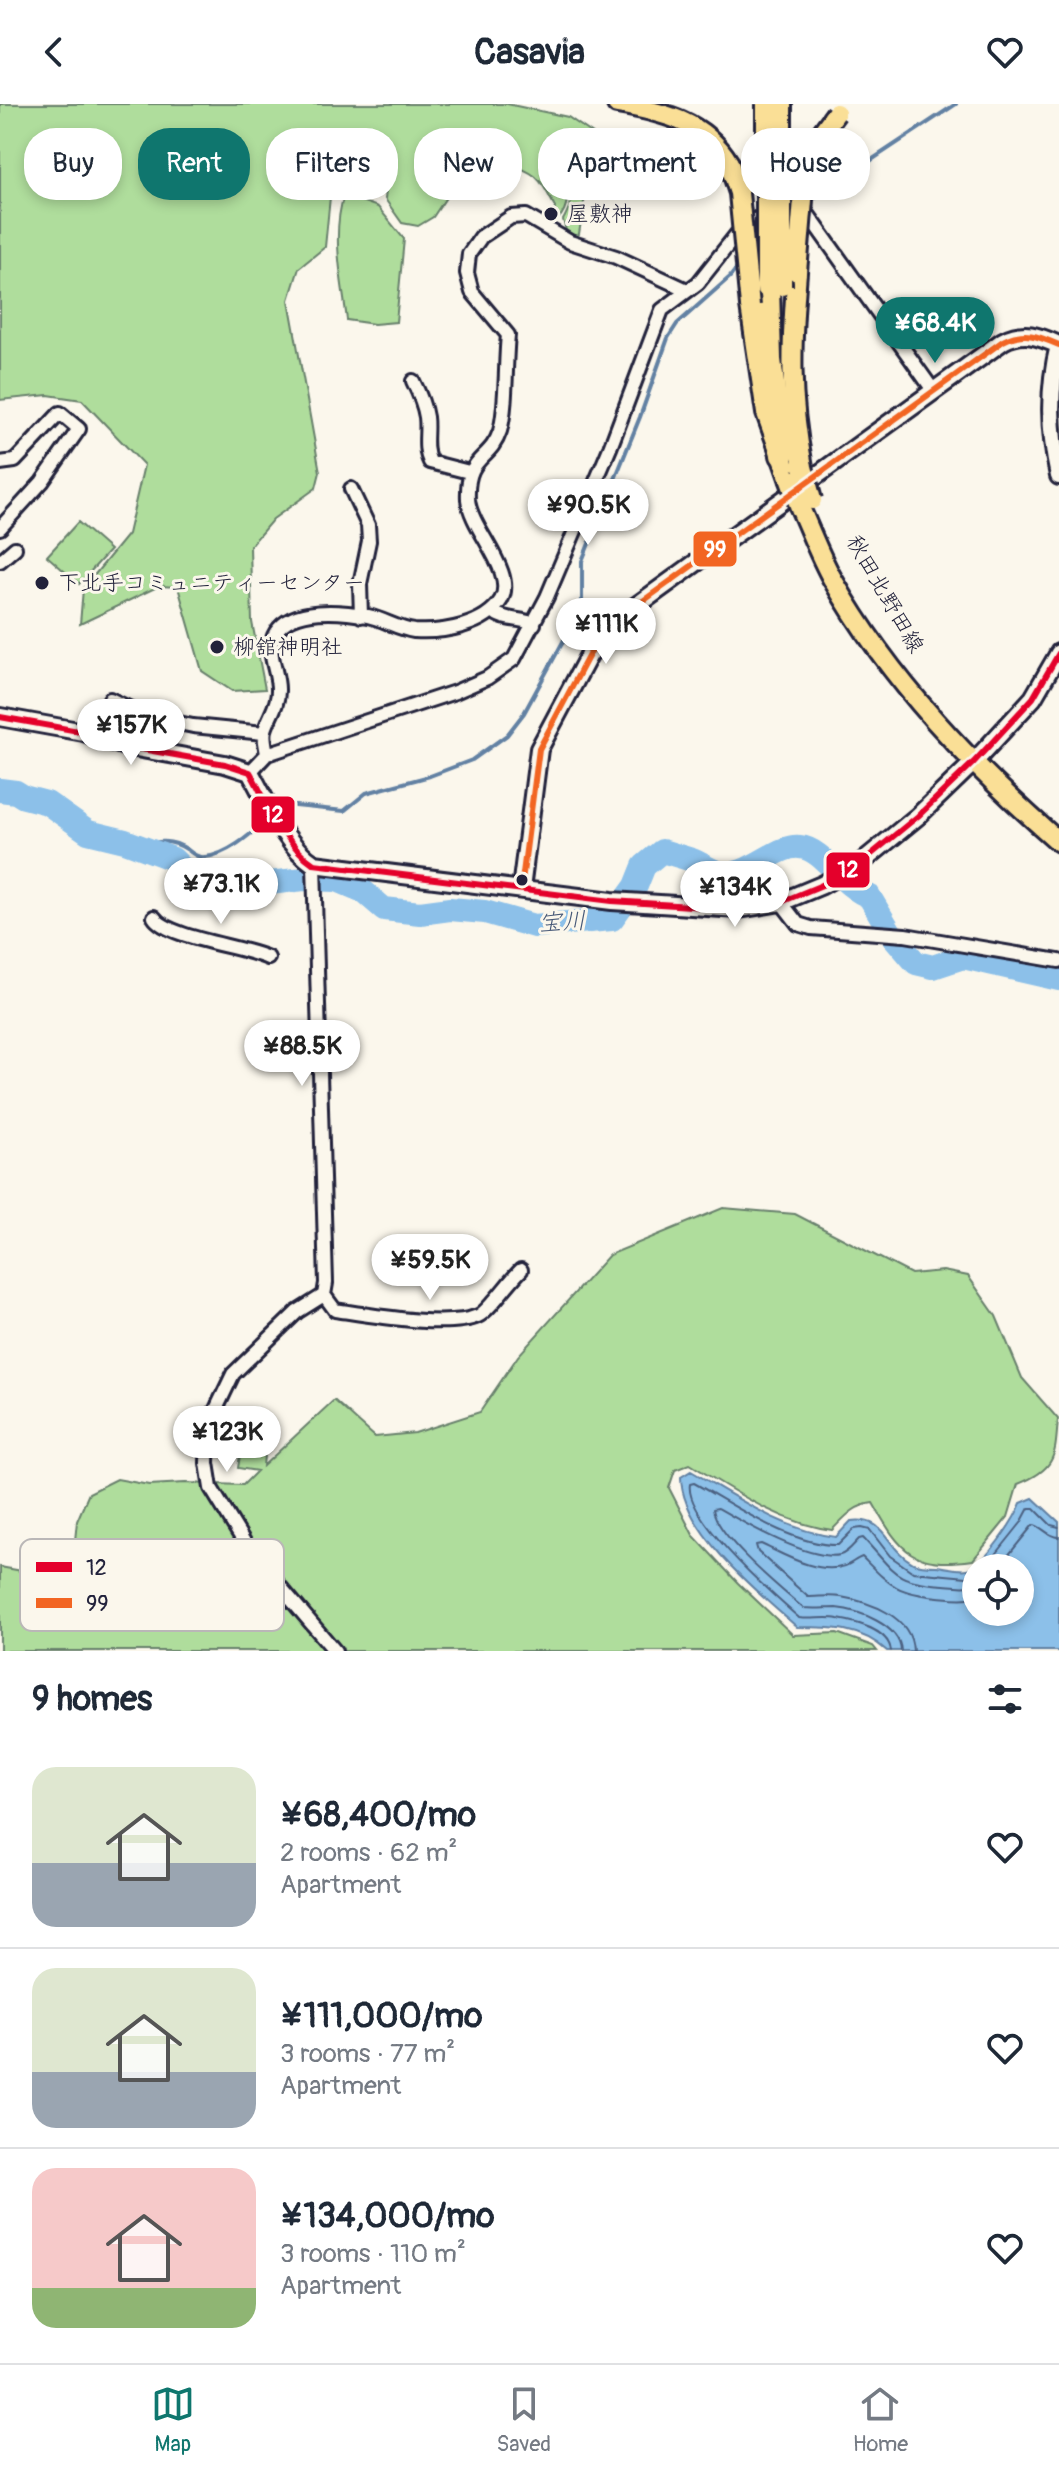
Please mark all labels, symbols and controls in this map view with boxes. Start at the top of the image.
icon: back [32,30,76,74]
text: Casavia [474,30,585,75]
icon: heart [983,30,1027,74]
chip: Buy [24,128,122,200]
chip: Rent [138,128,250,200]
chip: Filters [266,128,398,200]
chip: New [414,128,522,200]
chip: Apartment [538,128,725,200]
chip: House [741,128,870,200]
place label: 屋敷神 [567,200,633,228]
marker: 屋敷神 [542,205,560,223]
pin: ¥68.4K [870,297,1000,365]
text: ¥68.4K [894,307,976,339]
pin: ¥90.5K [523,479,653,547]
text: ¥90.5K [546,489,630,521]
line badge: 99 [692,530,738,568]
street label: 秋田北野田線 [840,530,930,658]
text: 99 [704,536,726,564]
place label: 下北手コミュニティーセンター [58,569,365,597]
marker: 下北手コミュニティーセンター [33,574,51,592]
pin: ¥111K [550,598,662,666]
text: ¥111K [574,608,638,640]
place label: 柳舘神明社 [233,633,343,661]
marker: 柳舘神明社 [208,638,226,656]
pin: ¥157K [75,699,187,767]
text: ¥157K [95,709,167,741]
line badge: 12 [250,795,296,834]
text: 12 [263,801,283,829]
line badge: 12 [825,851,871,889]
text: 12 [838,856,858,884]
pin: ¥73.1K [156,858,286,926]
pin: ¥134K [679,861,791,929]
text: ¥73.1K [182,868,260,900]
text: ¥134K [698,871,772,903]
unlabelled marker [514,872,530,888]
water label: 宝川 [537,906,587,938]
pin: ¥88.5K [237,1020,367,1088]
text: ¥88.5K [262,1030,342,1062]
pin: ¥59.5K [365,1234,495,1302]
text: ¥59.5K [390,1244,471,1276]
pin: ¥123K [171,1406,283,1474]
text: ¥123K [191,1416,263,1448]
legend [20,1539,284,1631]
text: 12 [86,1554,107,1582]
map controls [962,1554,1034,1626]
button: locate [962,1554,1034,1626]
text: 99 [86,1590,109,1618]
icon: filters [983,1677,1027,1721]
text: 9 homes [32,1678,152,1721]
text: ¥68,400/mo [280,1794,476,1837]
icon: home [96,1799,192,1895]
icon: heart [983,1825,1027,1869]
text: 2 rooms · 62 m² [280,1837,457,1869]
text: Apartment [280,1869,401,1901]
text: ¥111,000/mo [280,1995,482,2038]
icon: home [96,2000,192,2096]
icon: heart [983,2026,1027,2070]
text: 3 rooms · 77 m² [280,2038,455,2070]
text: Apartment [280,2070,401,2102]
text: ¥134,000/mo [280,2195,495,2238]
icon: home [96,2200,192,2296]
icon: heart [983,2226,1027,2270]
text: 3 rooms · 110 m² [280,2238,466,2270]
text: Apartment [280,2270,401,2302]
tab: Map [151,2382,195,2458]
tab: Saved [496,2382,551,2458]
tab: Home [853,2382,908,2458]

